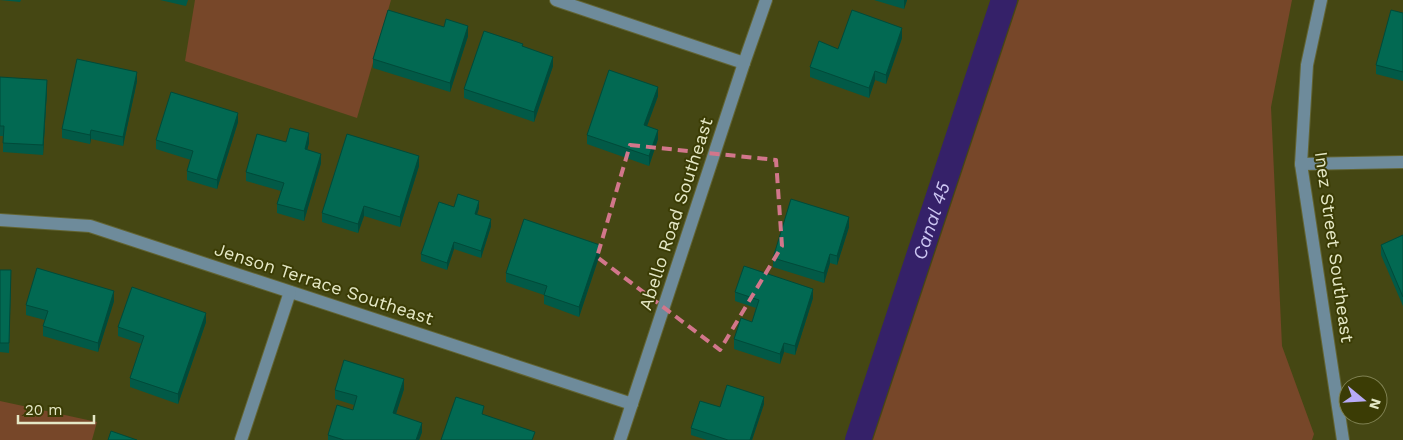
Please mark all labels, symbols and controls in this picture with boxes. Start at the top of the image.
street label: Abello Road Southeast [634,114,717,313]
street label: Inez Street Southeast [1311,150,1358,344]
water label: Canal 45 [908,179,955,263]
street label: Jenson Terrace Southeast [212,238,437,329]
north arrow [1338,375,1388,425]
scale bar [18,392,94,424]
text: N [1366,397,1385,411]
text: 20 m [25,401,63,419]

